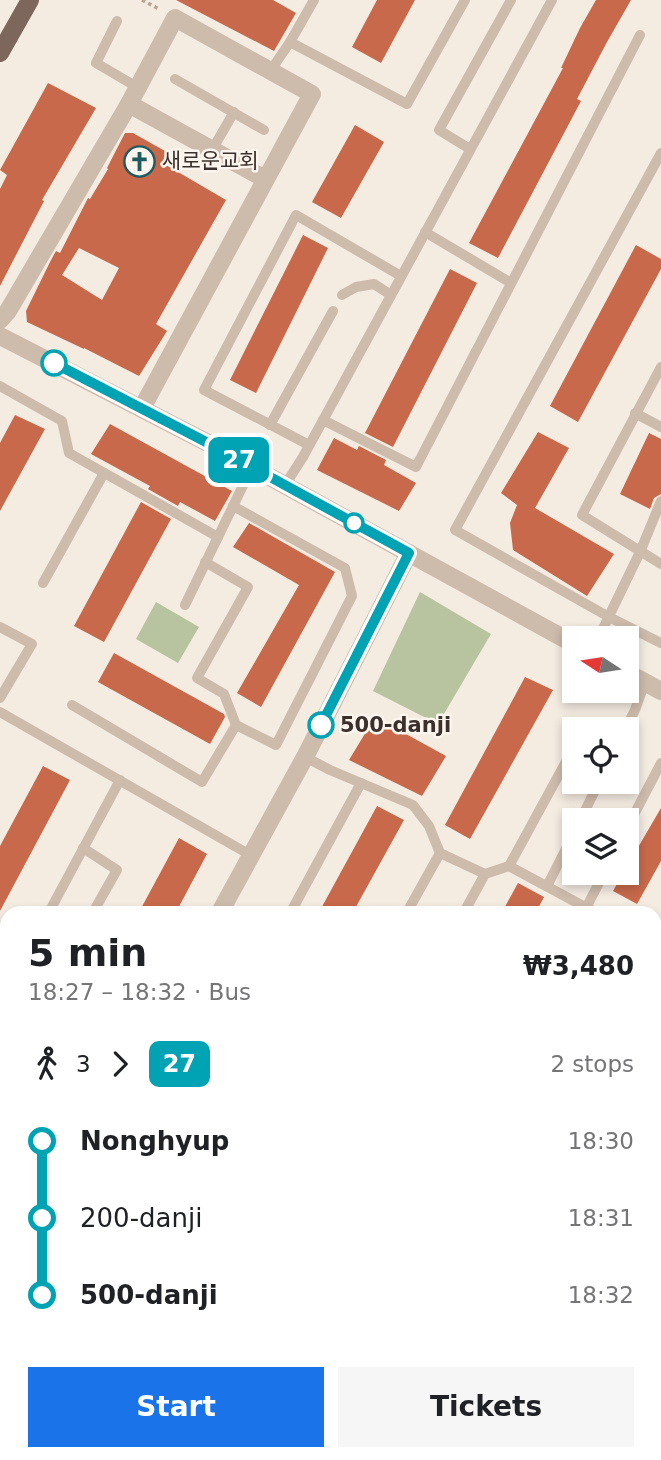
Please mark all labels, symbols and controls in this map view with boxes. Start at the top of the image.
church icon: 새로운교회 [122,144,156,178]
place label: 새로운교회 [162,149,259,173]
unlabelled marker [41,350,67,376]
line badge: 27 [208,437,270,483]
text: 27 [222,446,256,474]
unlabelled marker [344,513,364,533]
north arrow [562,626,639,704]
map controls [562,626,639,885]
marker: 500-danji [308,712,334,738]
place label: 500-danji [340,713,451,737]
button: locate [562,717,639,794]
button: layers [562,808,639,885]
text: 5 min [28,931,147,975]
text: ₩3,480 [523,951,634,981]
text: 18:27 – 18:32 · Bus [28,979,251,1005]
icon: walk [28,1045,66,1083]
icon: forward [101,1045,139,1083]
text: 27 [163,1050,196,1078]
text: 3 [76,1051,91,1077]
text: 2 stops [550,1051,634,1077]
text: Nonghyup [80,1126,229,1156]
text: 18:30 [568,1128,634,1154]
text: 200-danji [80,1203,202,1233]
text: 18:31 [568,1205,634,1231]
text: 500-danji [80,1280,218,1310]
text: 18:32 [568,1282,634,1308]
button: Start [28,1367,324,1447]
button: Tickets [338,1367,634,1447]

